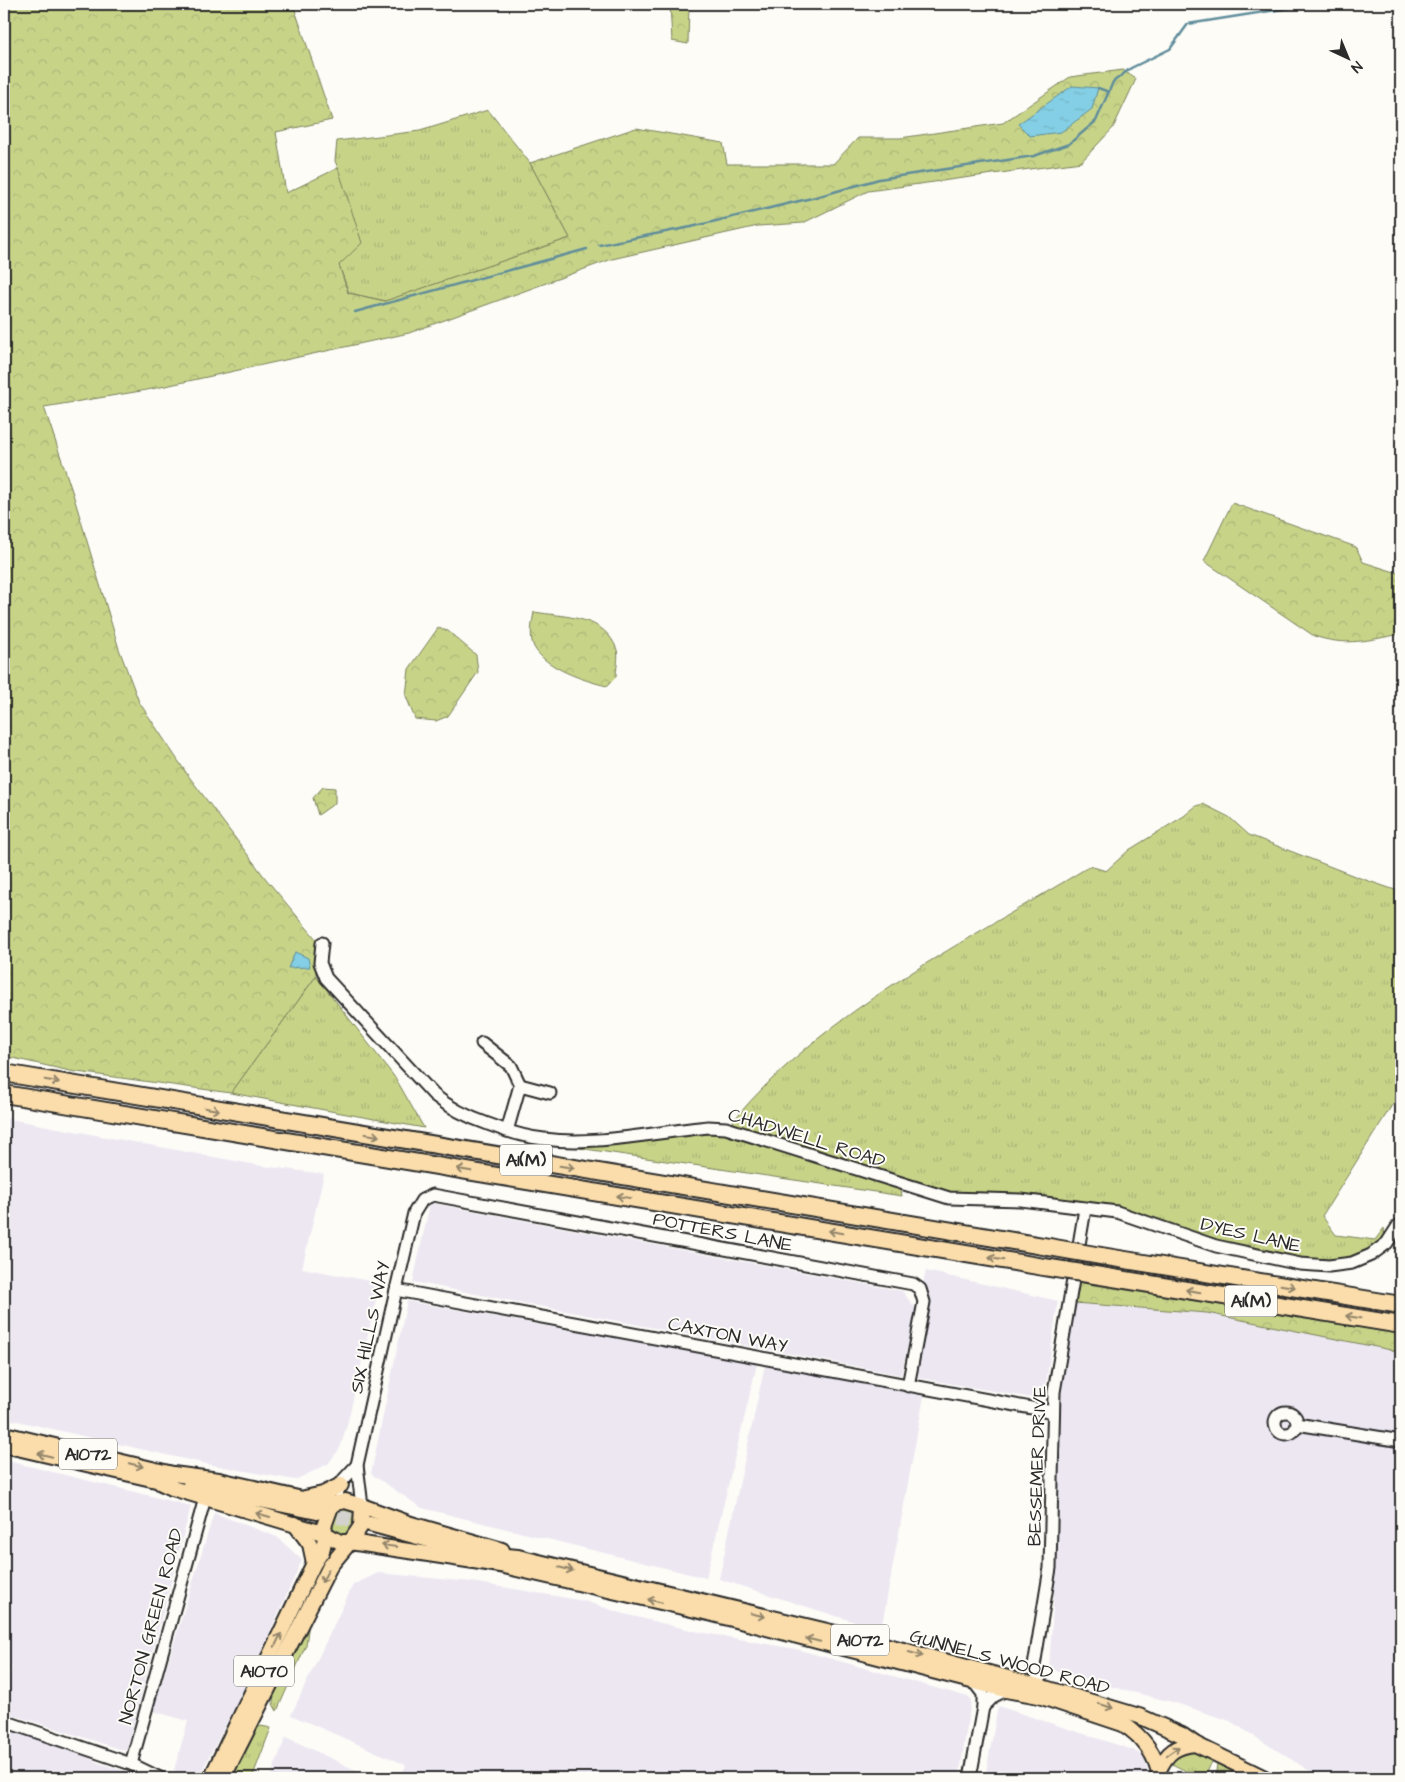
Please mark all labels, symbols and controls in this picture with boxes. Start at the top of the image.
north arrow [1322,32,1372,82]
text: N [1346,56,1366,77]
one-way arrow [43,1077,59,1087]
street label: CHADWELL ROAD [725,1102,889,1175]
one-way arrow [203,1104,219,1114]
one-way arrow [364,1130,380,1140]
road number: A1(M) [500,1144,552,1176]
one-way arrow [559,1162,575,1172]
one-way arrow [456,1165,472,1175]
one-way arrow [616,1191,632,1201]
street label: POTTERS LANE [651,1206,795,1259]
street label: DYES LANE [1198,1211,1303,1260]
one-way arrow [828,1227,844,1237]
one-way arrow [989,1253,1005,1263]
street label: SIX HILLS WAY [343,1259,398,1396]
one-way arrow [1279,1281,1295,1291]
one-way arrow [1185,1285,1201,1295]
road number: A1(M) [1225,1285,1277,1316]
street label: CAXTON WAY [666,1311,790,1360]
one-way arrow [1346,1312,1362,1322]
street label: BESSEMER DRIVE [1021,1385,1054,1547]
road number: A1072 [59,1438,117,1470]
one-way arrow [38,1450,54,1459]
one-way arrow [128,1461,144,1471]
one-way arrow [255,1510,271,1519]
street label: NORTON GREEN ROAD [112,1525,191,1727]
one-way arrow [381,1541,397,1551]
one-way arrow [557,1564,573,1574]
one-way arrow [320,1568,330,1583]
one-way arrow [648,1596,664,1605]
one-way arrow [749,1611,765,1620]
street label: GUNNELS WOOD ROAD [907,1623,1113,1702]
road number: A1072 [831,1624,889,1656]
one-way arrow [274,1633,284,1648]
one-way arrow [805,1635,821,1645]
one-way arrow [907,1649,923,1659]
road number: A1070 [234,1655,294,1686]
one-way arrow [1098,1702,1114,1712]
one-way arrow [1166,1746,1180,1756]

